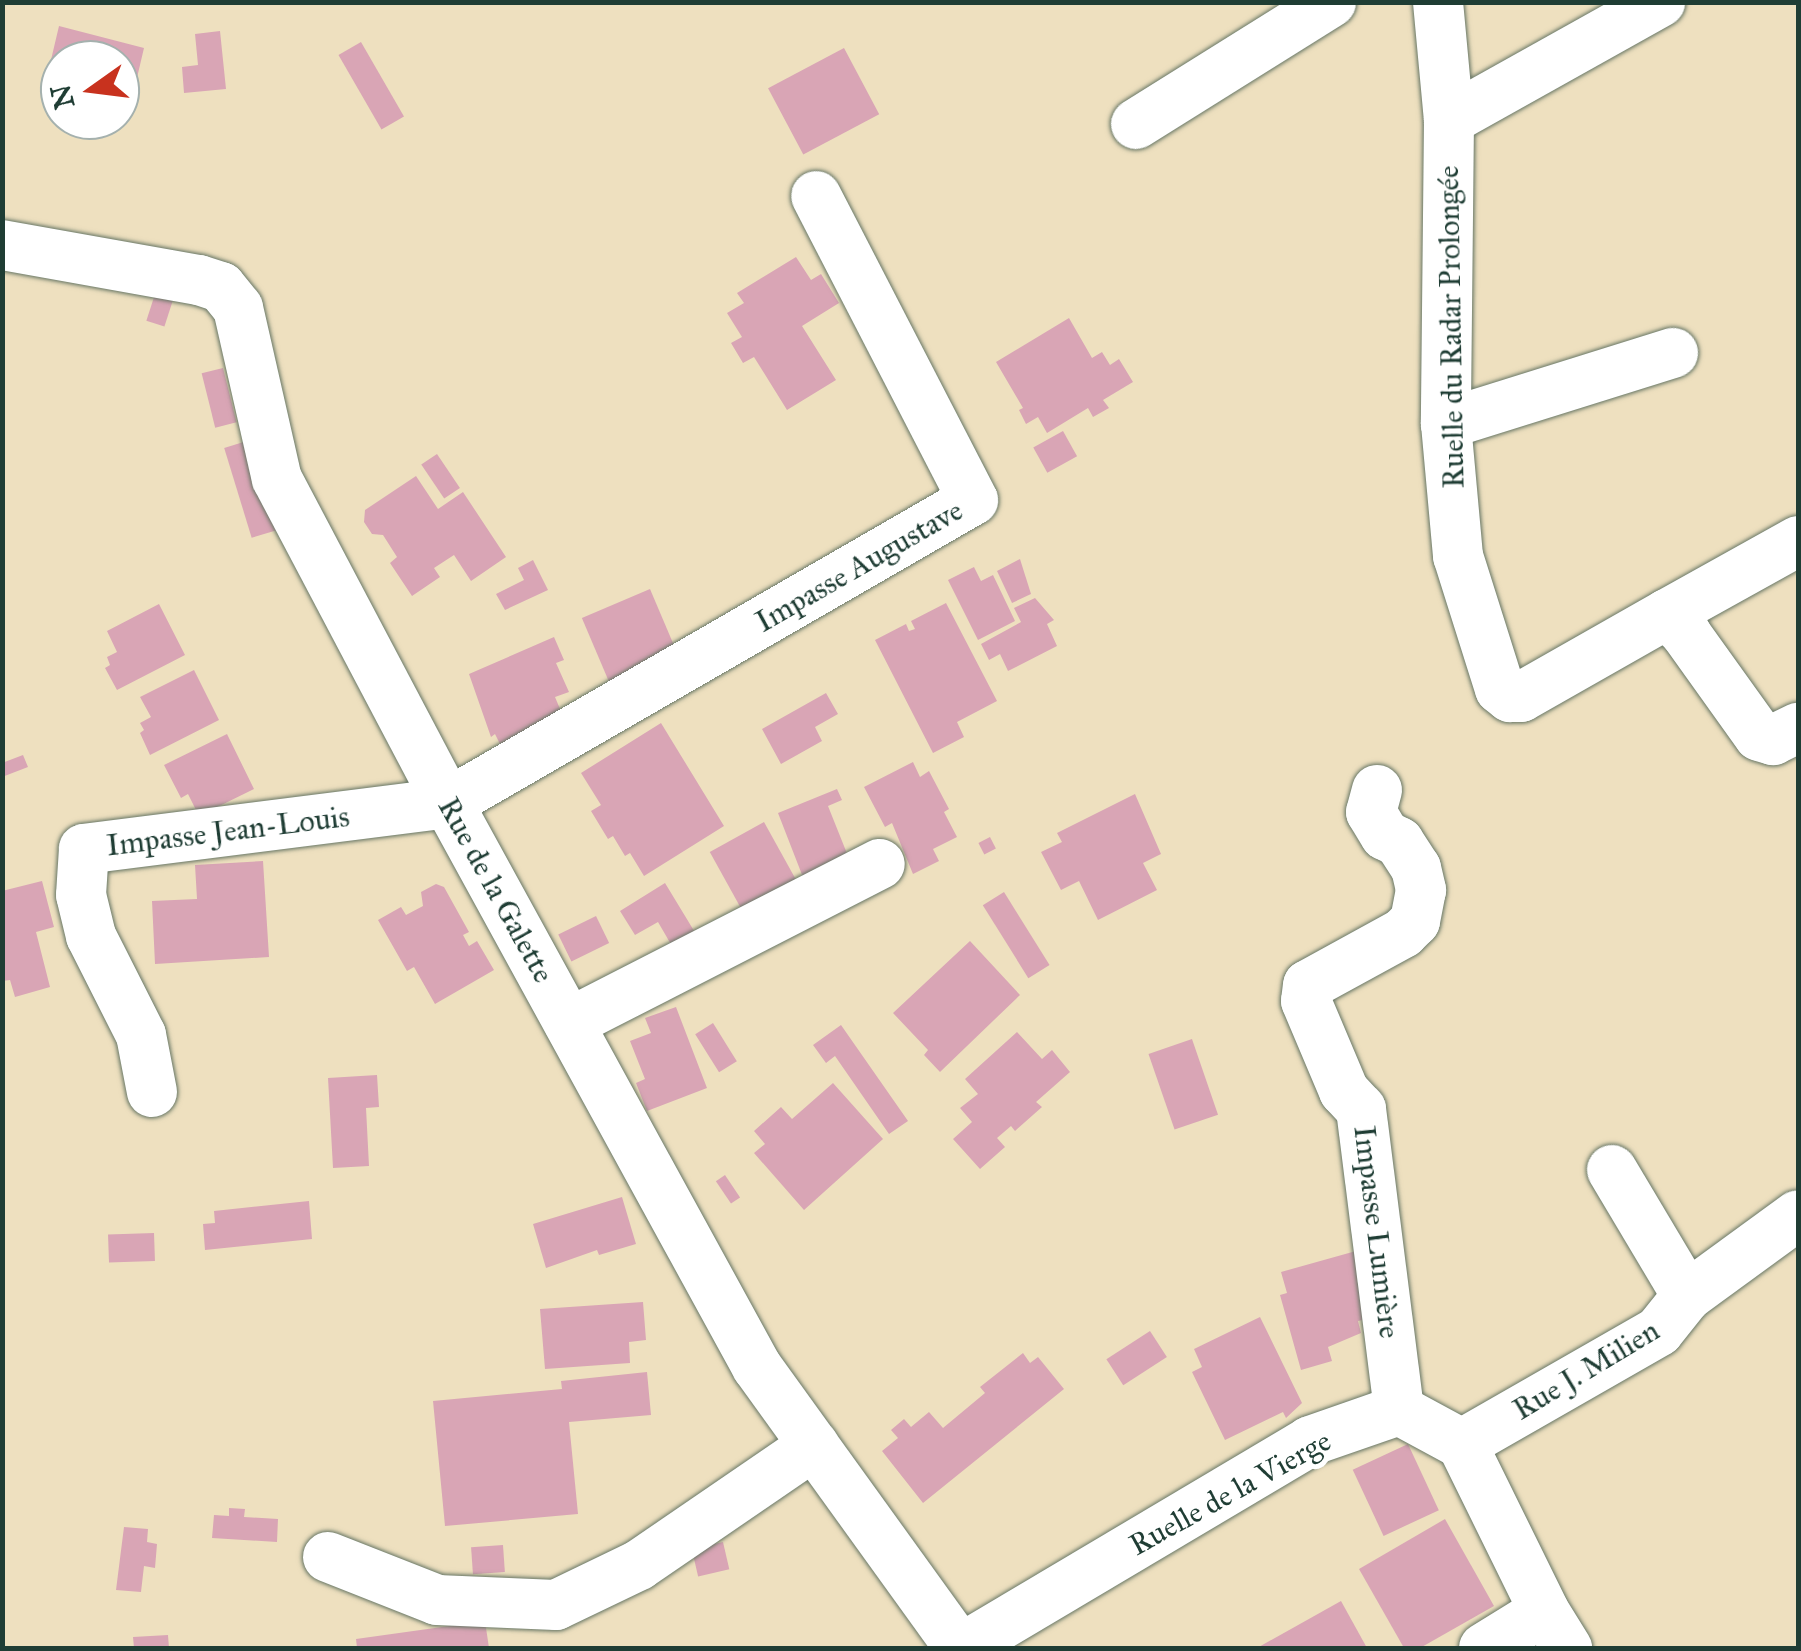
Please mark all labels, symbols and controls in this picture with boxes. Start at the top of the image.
north arrow [40,40,140,140]
text: N [42,81,82,113]
street label: Ruelle du Radar Prolongée [1430,165,1472,489]
street label: Impasse Augustave [749,492,969,640]
street label: Rue de la Galette [430,791,562,989]
street label: Impasse Jean-Louis [104,798,352,864]
street label: Impasse Lumière [1346,1124,1408,1340]
street label: Rue J. Milien [1506,1312,1666,1428]
street label: Ruelle de la Vierge [1123,1423,1337,1563]

